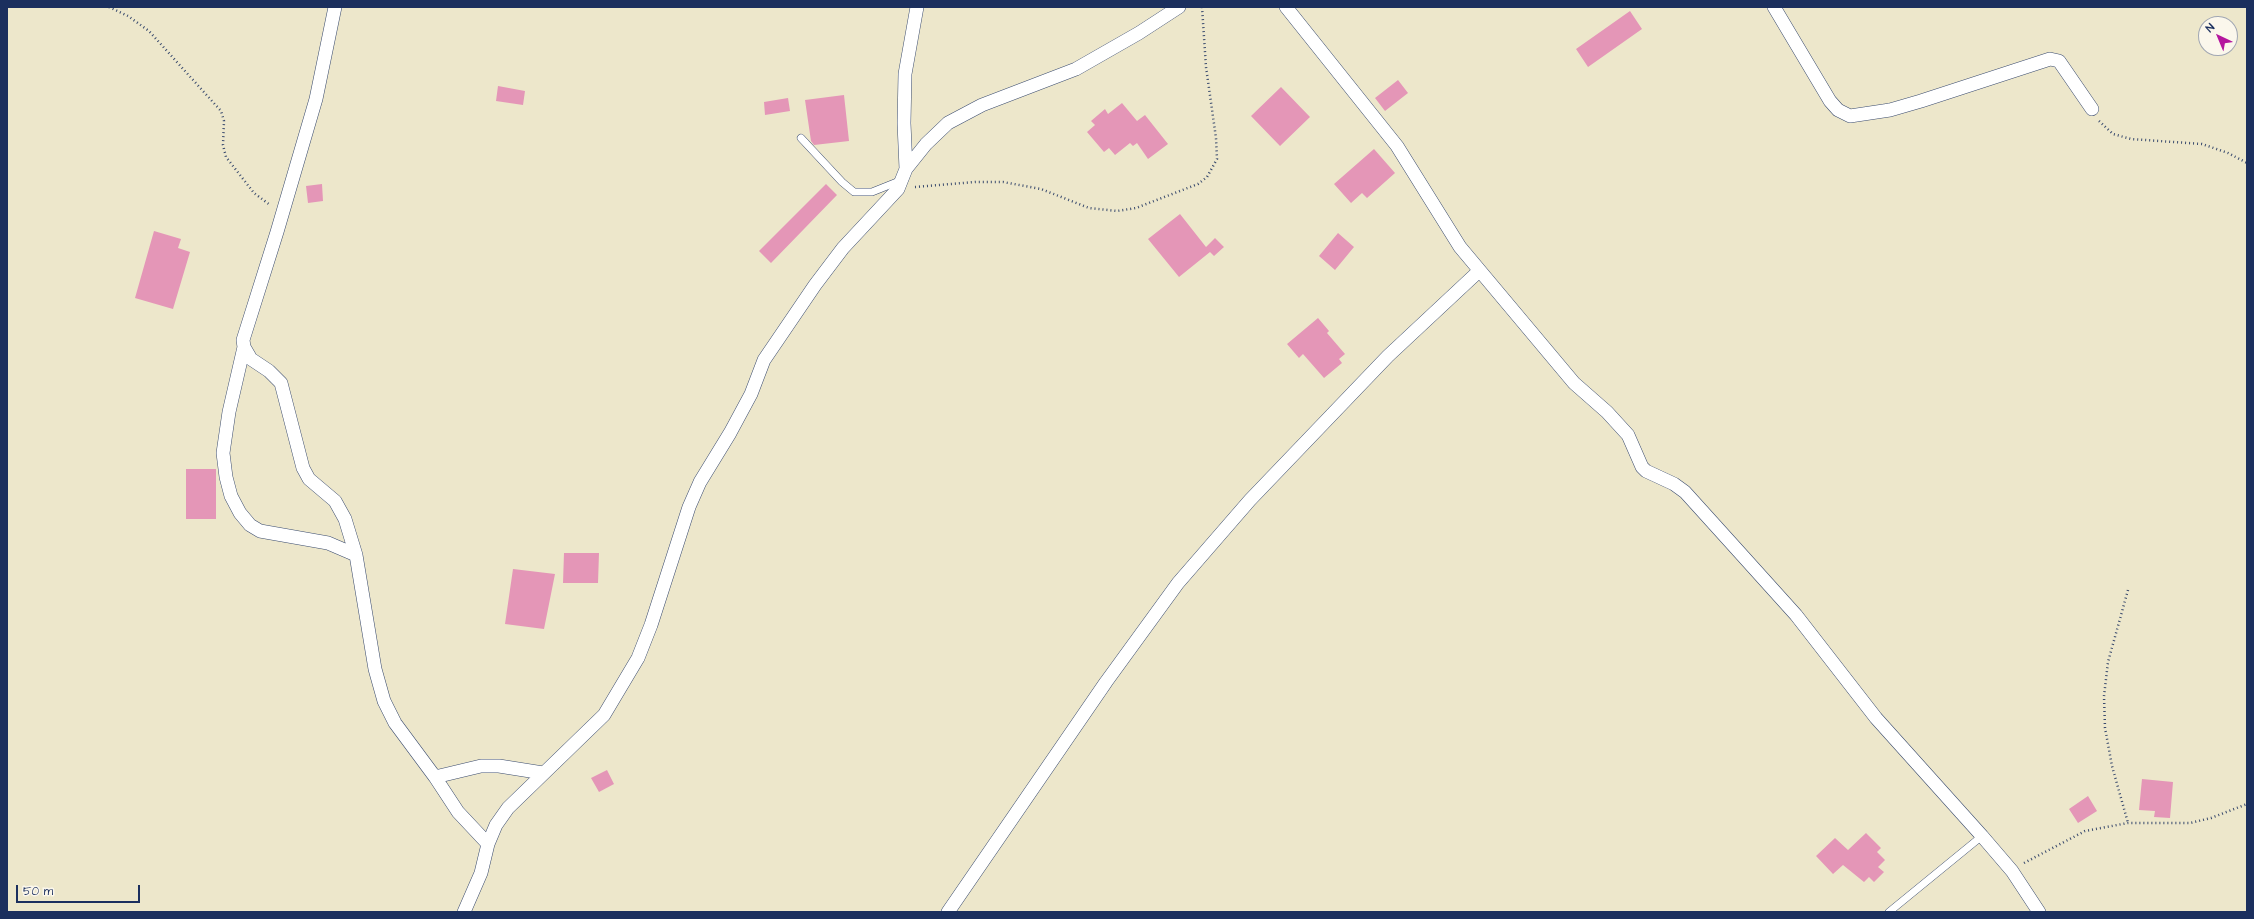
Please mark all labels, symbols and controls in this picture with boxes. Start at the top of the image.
north arrow [2198,16,2238,56]
text: N [2202,20,2218,36]
scale bar [18,877,142,903]
text: 50 m [23,883,53,900]

